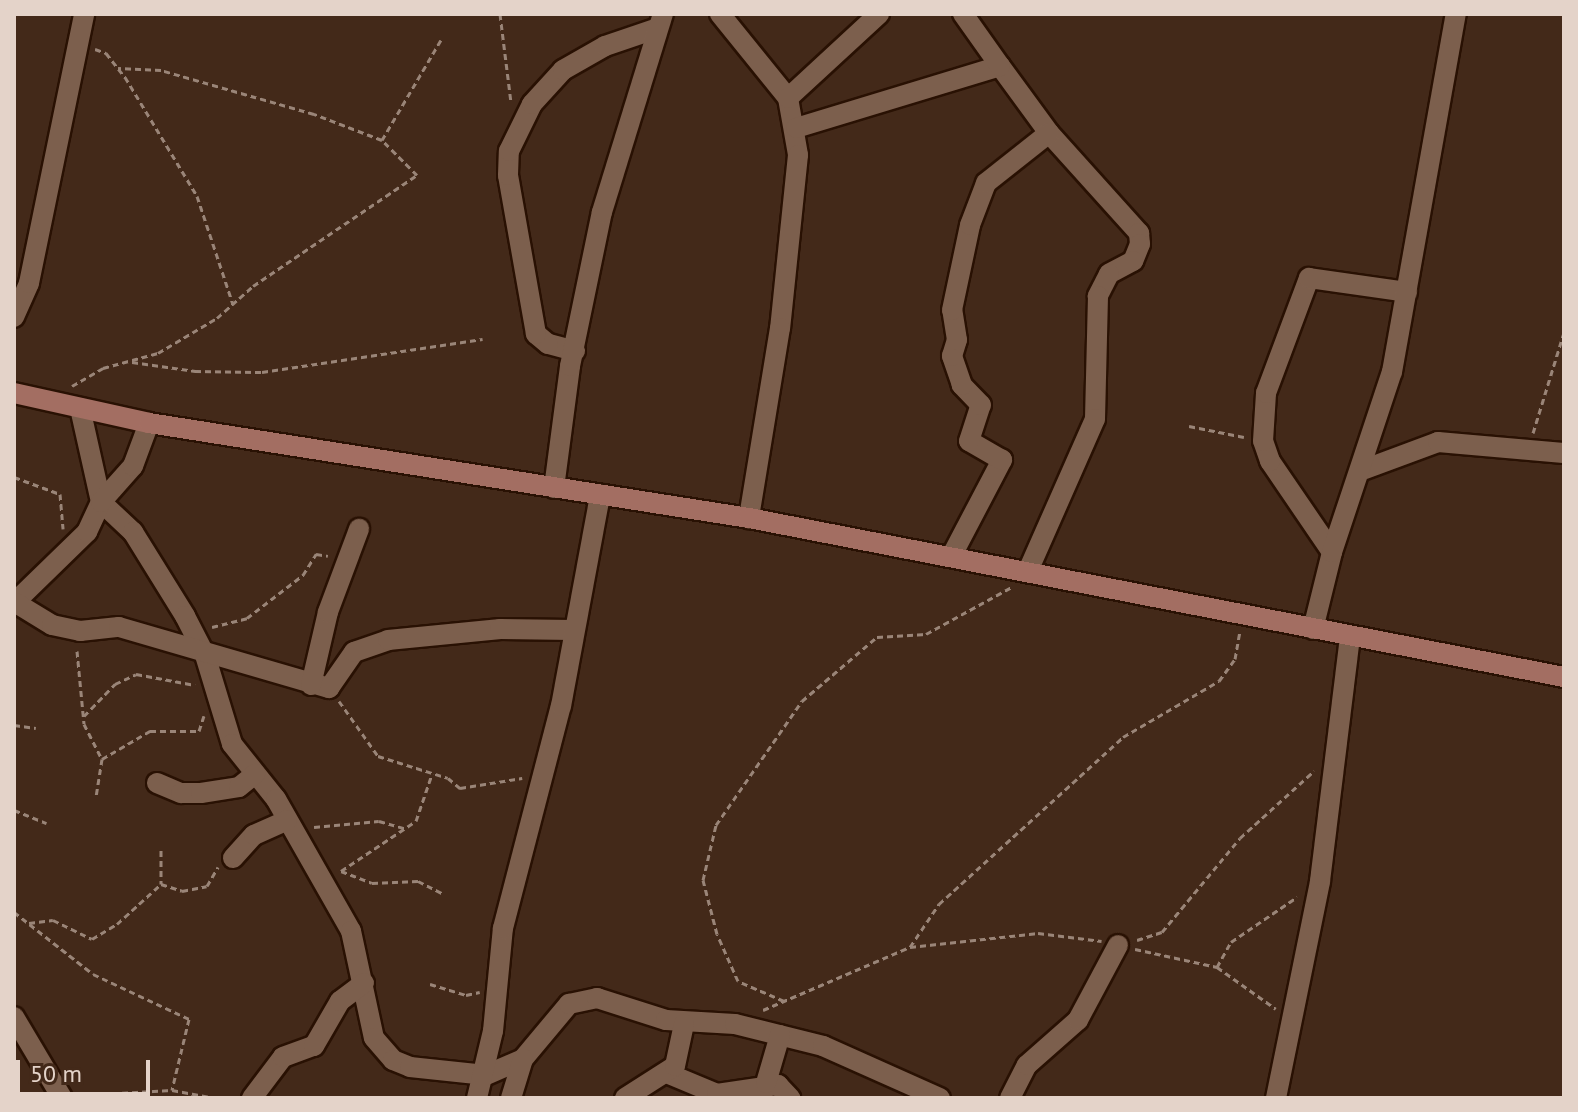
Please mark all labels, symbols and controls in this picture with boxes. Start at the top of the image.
scale bar [20,1044,154,1094]
text: 50 m [30,1058,82,1089]

